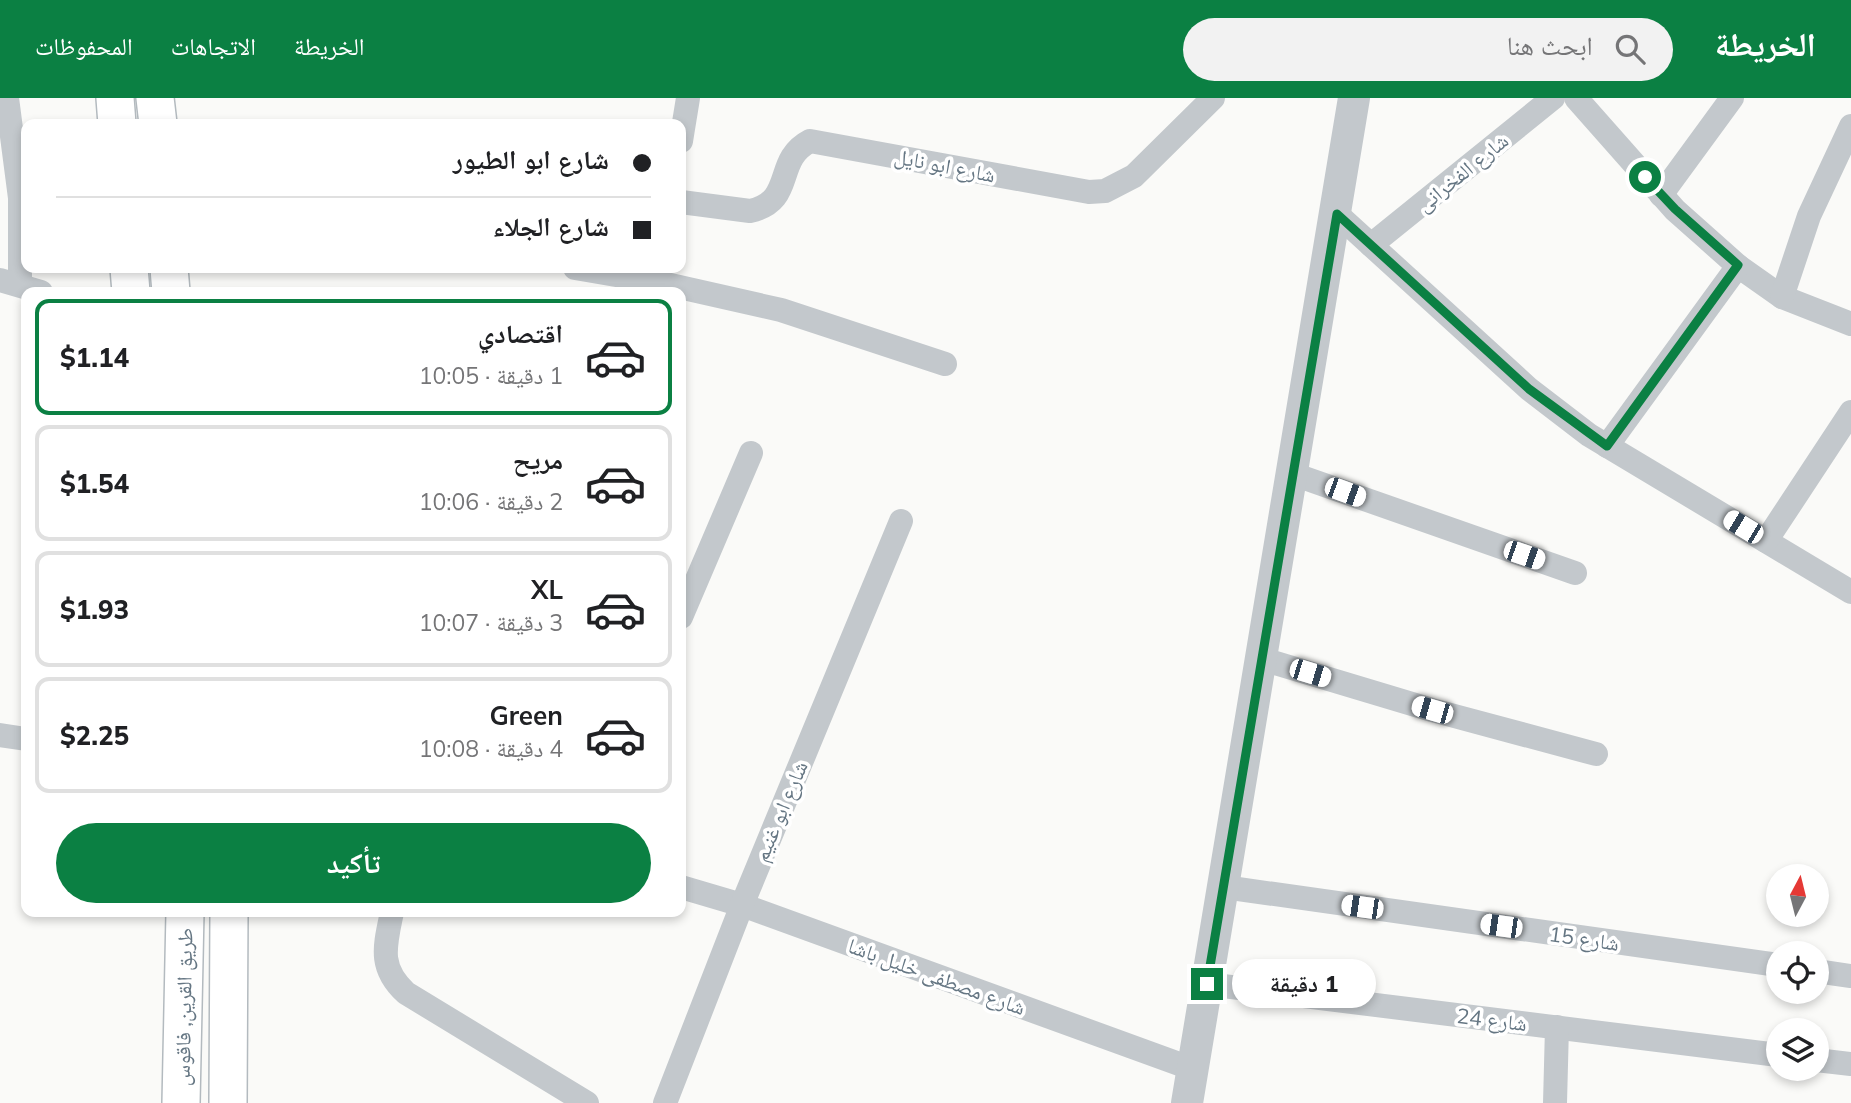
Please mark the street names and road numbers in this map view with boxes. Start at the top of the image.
street label: شارع الفخرانى [1411,127,1514,218]
street label: شارع ابو نايل [892,142,998,188]
street label: شارع ابو غنيم [747,757,815,866]
street label: شارع 15 [1547,920,1621,957]
street label: طريق القرين, فاقوس [169,928,198,1086]
street label: شارع مصطفى خليل باشا [844,932,1029,1021]
street label: شارع 24 [1455,1002,1529,1037]

